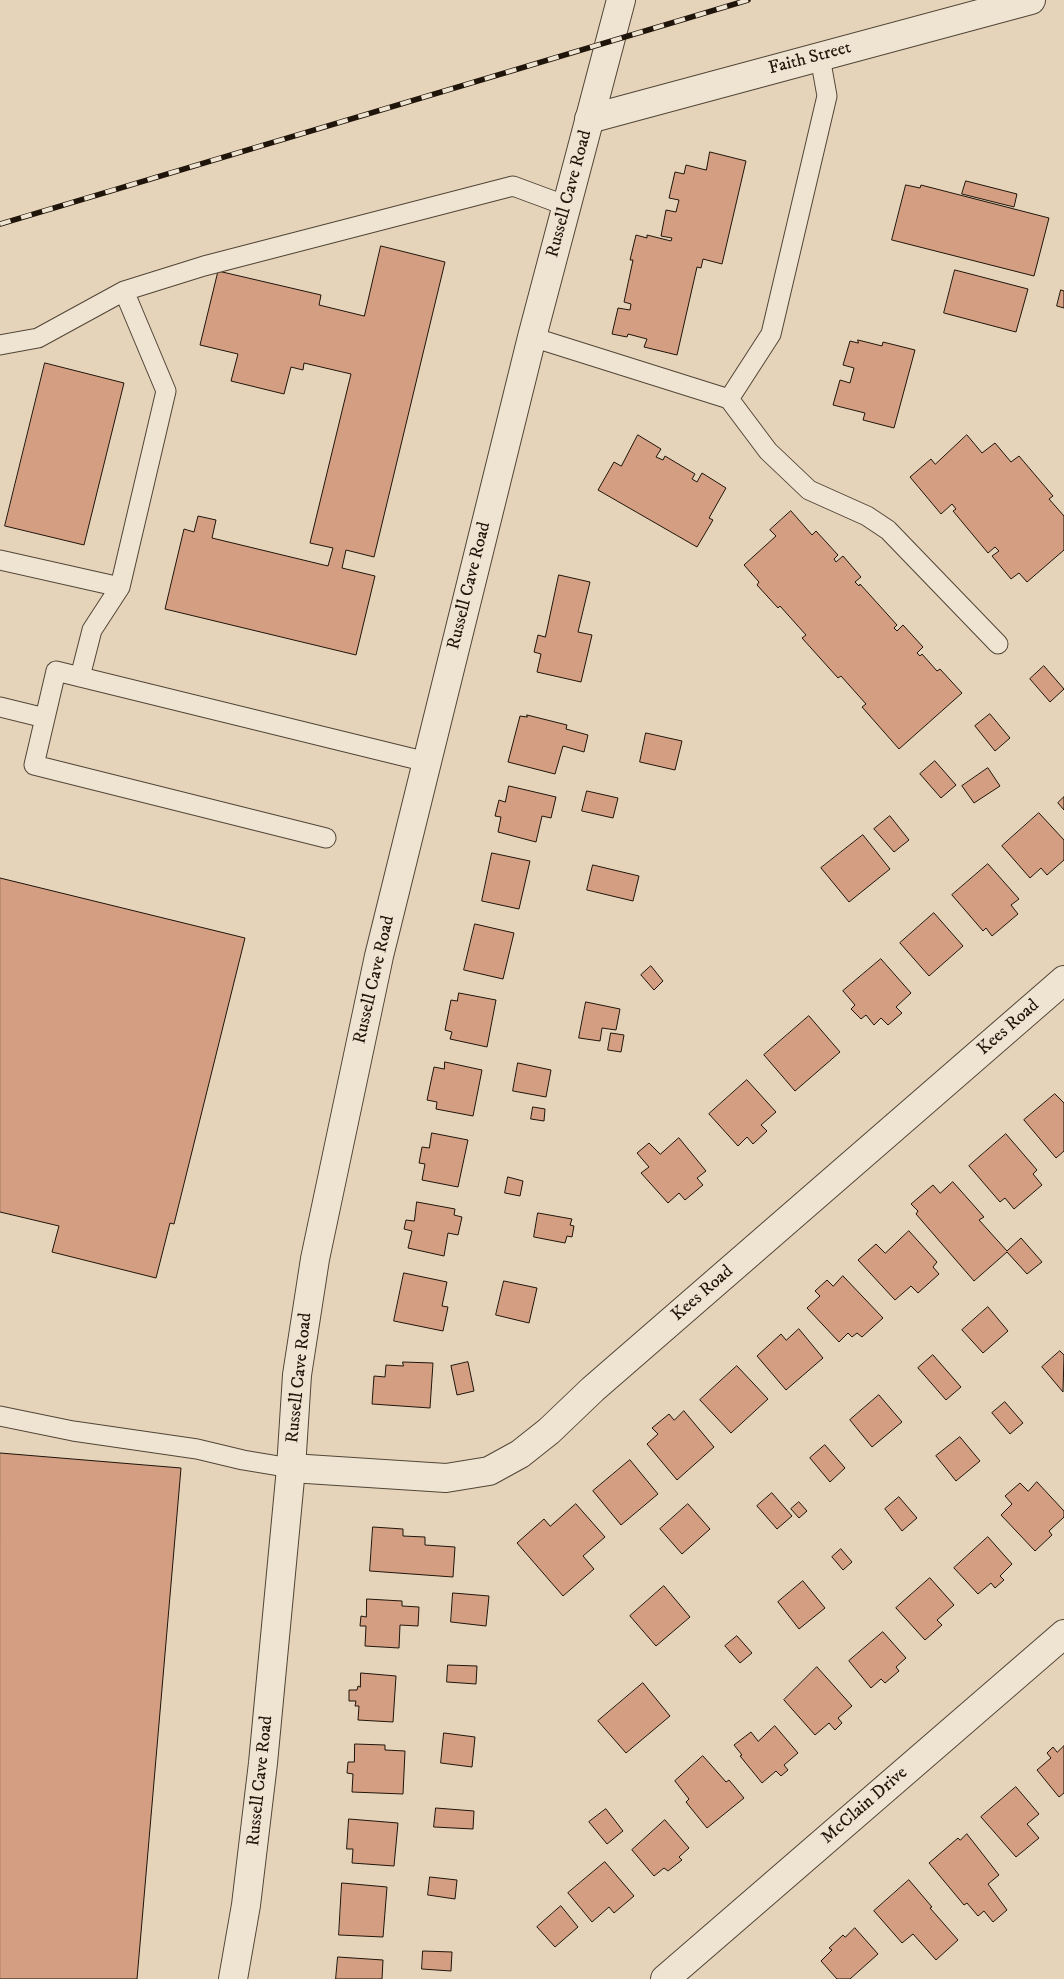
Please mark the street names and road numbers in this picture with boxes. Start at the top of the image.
street label: Faith Street [766,38,854,80]
street label: Russell Cave Road [543,128,597,260]
street label: Russell Cave Road [444,520,496,652]
street label: Russell Cave Road [350,914,400,1046]
street label: Kees Road [974,995,1044,1061]
street label: Kees Road [668,1261,738,1327]
street label: Russell Cave Road [282,1312,318,1444]
street label: Russell Cave Road [243,1715,279,1847]
street label: McClain Drive [818,1763,912,1849]

